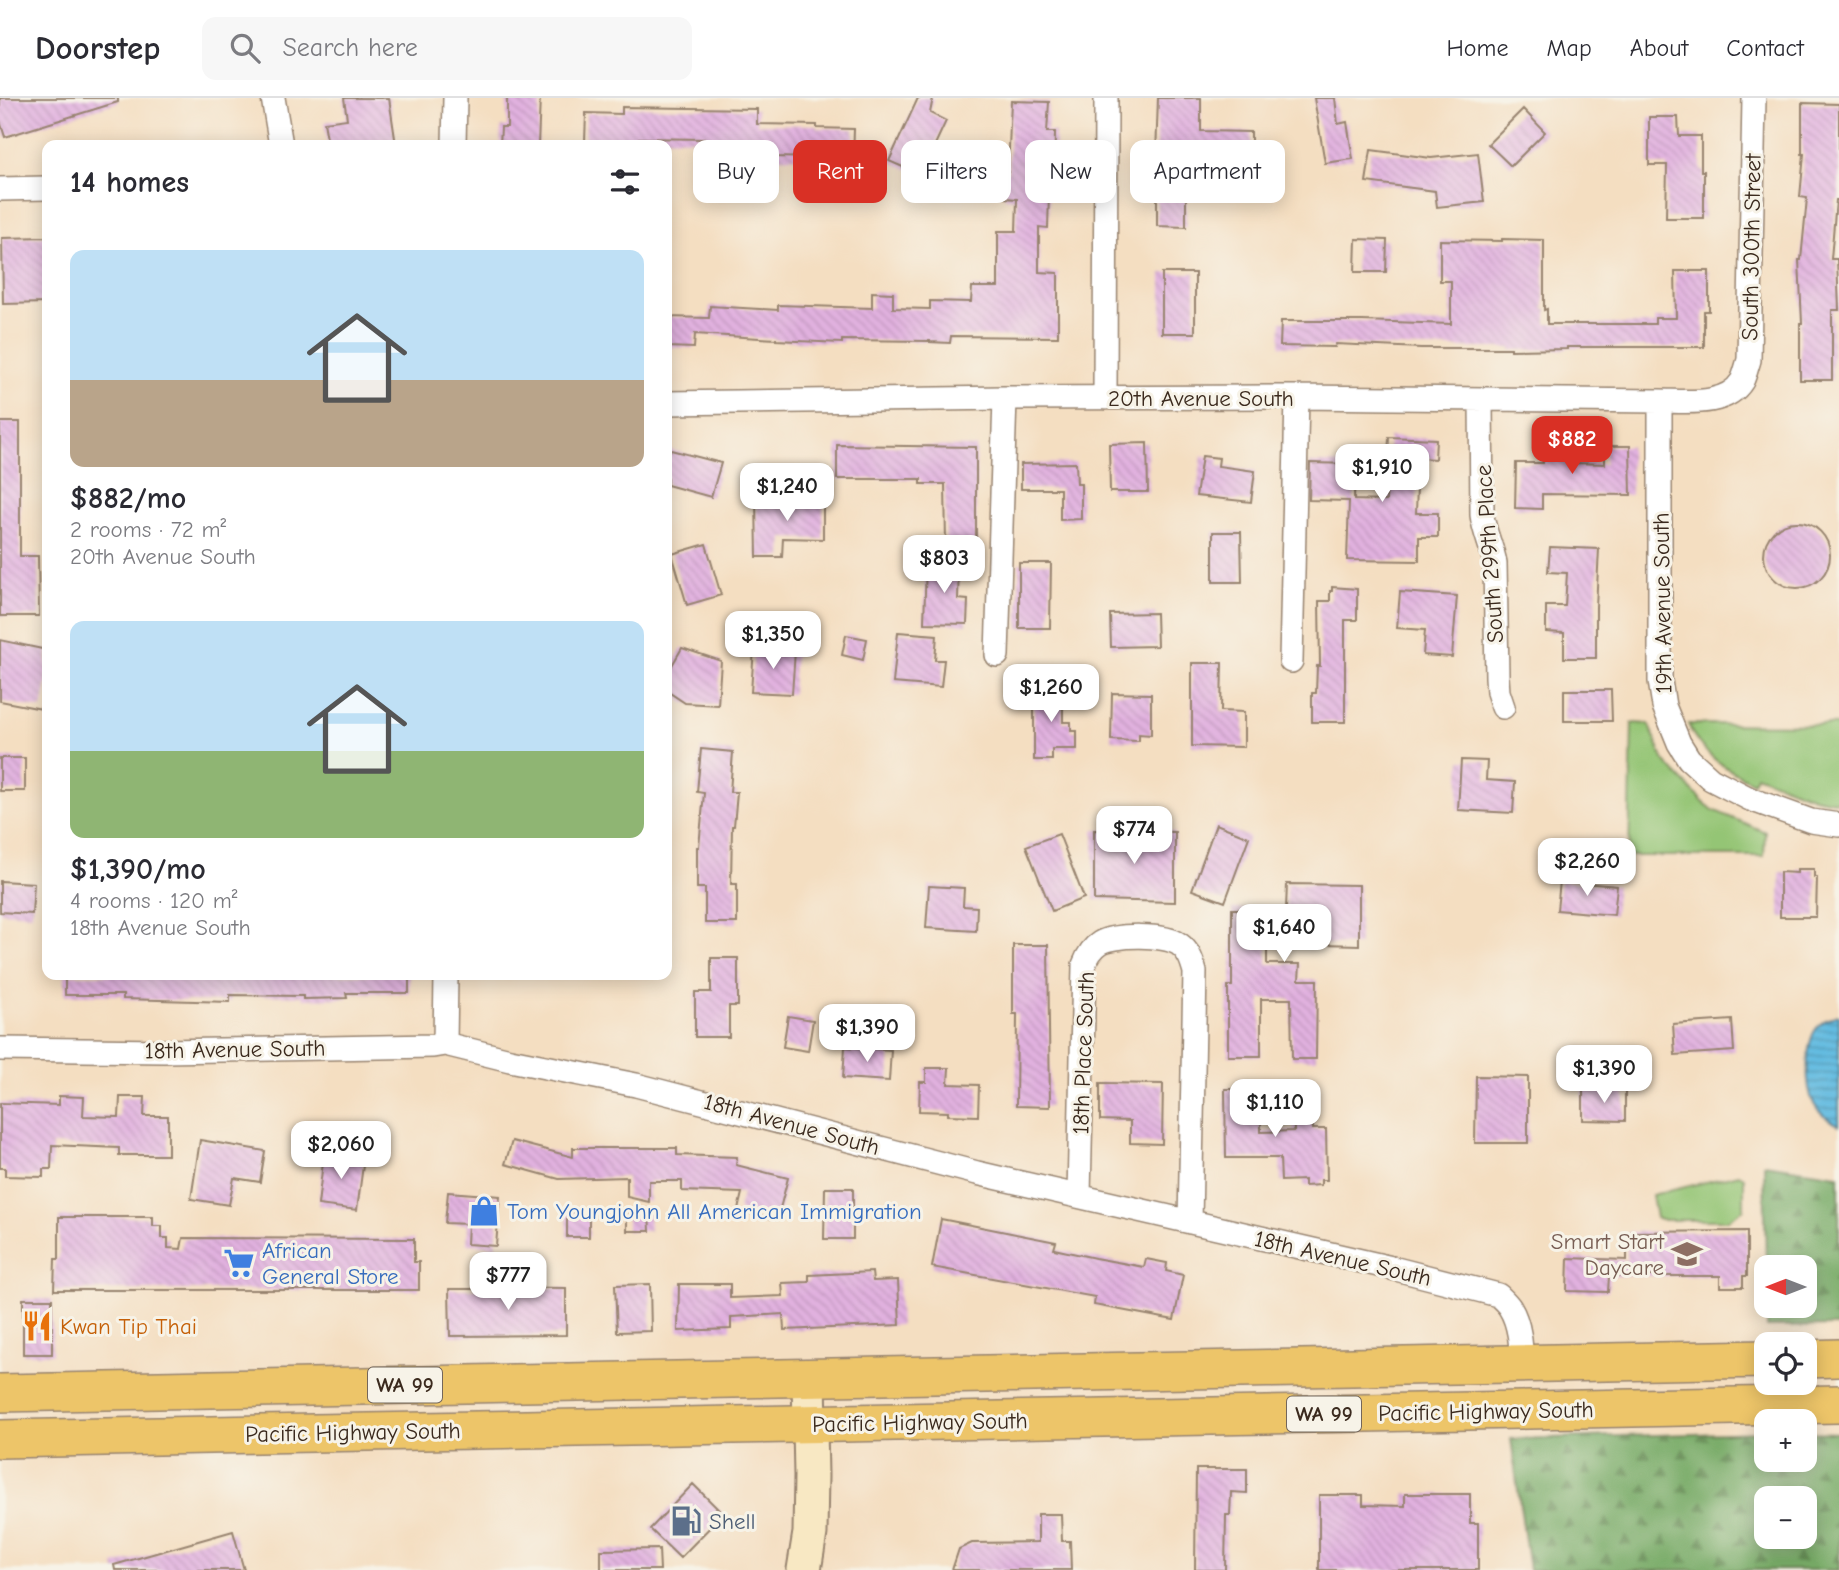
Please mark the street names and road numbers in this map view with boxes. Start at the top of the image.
street label: South 300th Street [1736,152,1767,341]
street label: 20th Avenue South [1108,385,1294,412]
street label: South 299th Place [1470,464,1509,644]
street label: 19th Avenue South [1647,512,1678,694]
street label: 18th Place South [1067,971,1100,1135]
street label: 18th Avenue South [144,1034,326,1065]
street label: 18th Avenue South [701,1088,883,1161]
street label: 18th Avenue South [1252,1225,1434,1292]
road number: WA 99 [368,1368,442,1402]
road number: WA 99 [1287,1396,1361,1432]
street label: Pacific Highway South [1378,1396,1594,1427]
street label: Pacific Highway South [812,1407,1028,1438]
street label: Pacific Highway South [245,1417,461,1448]

